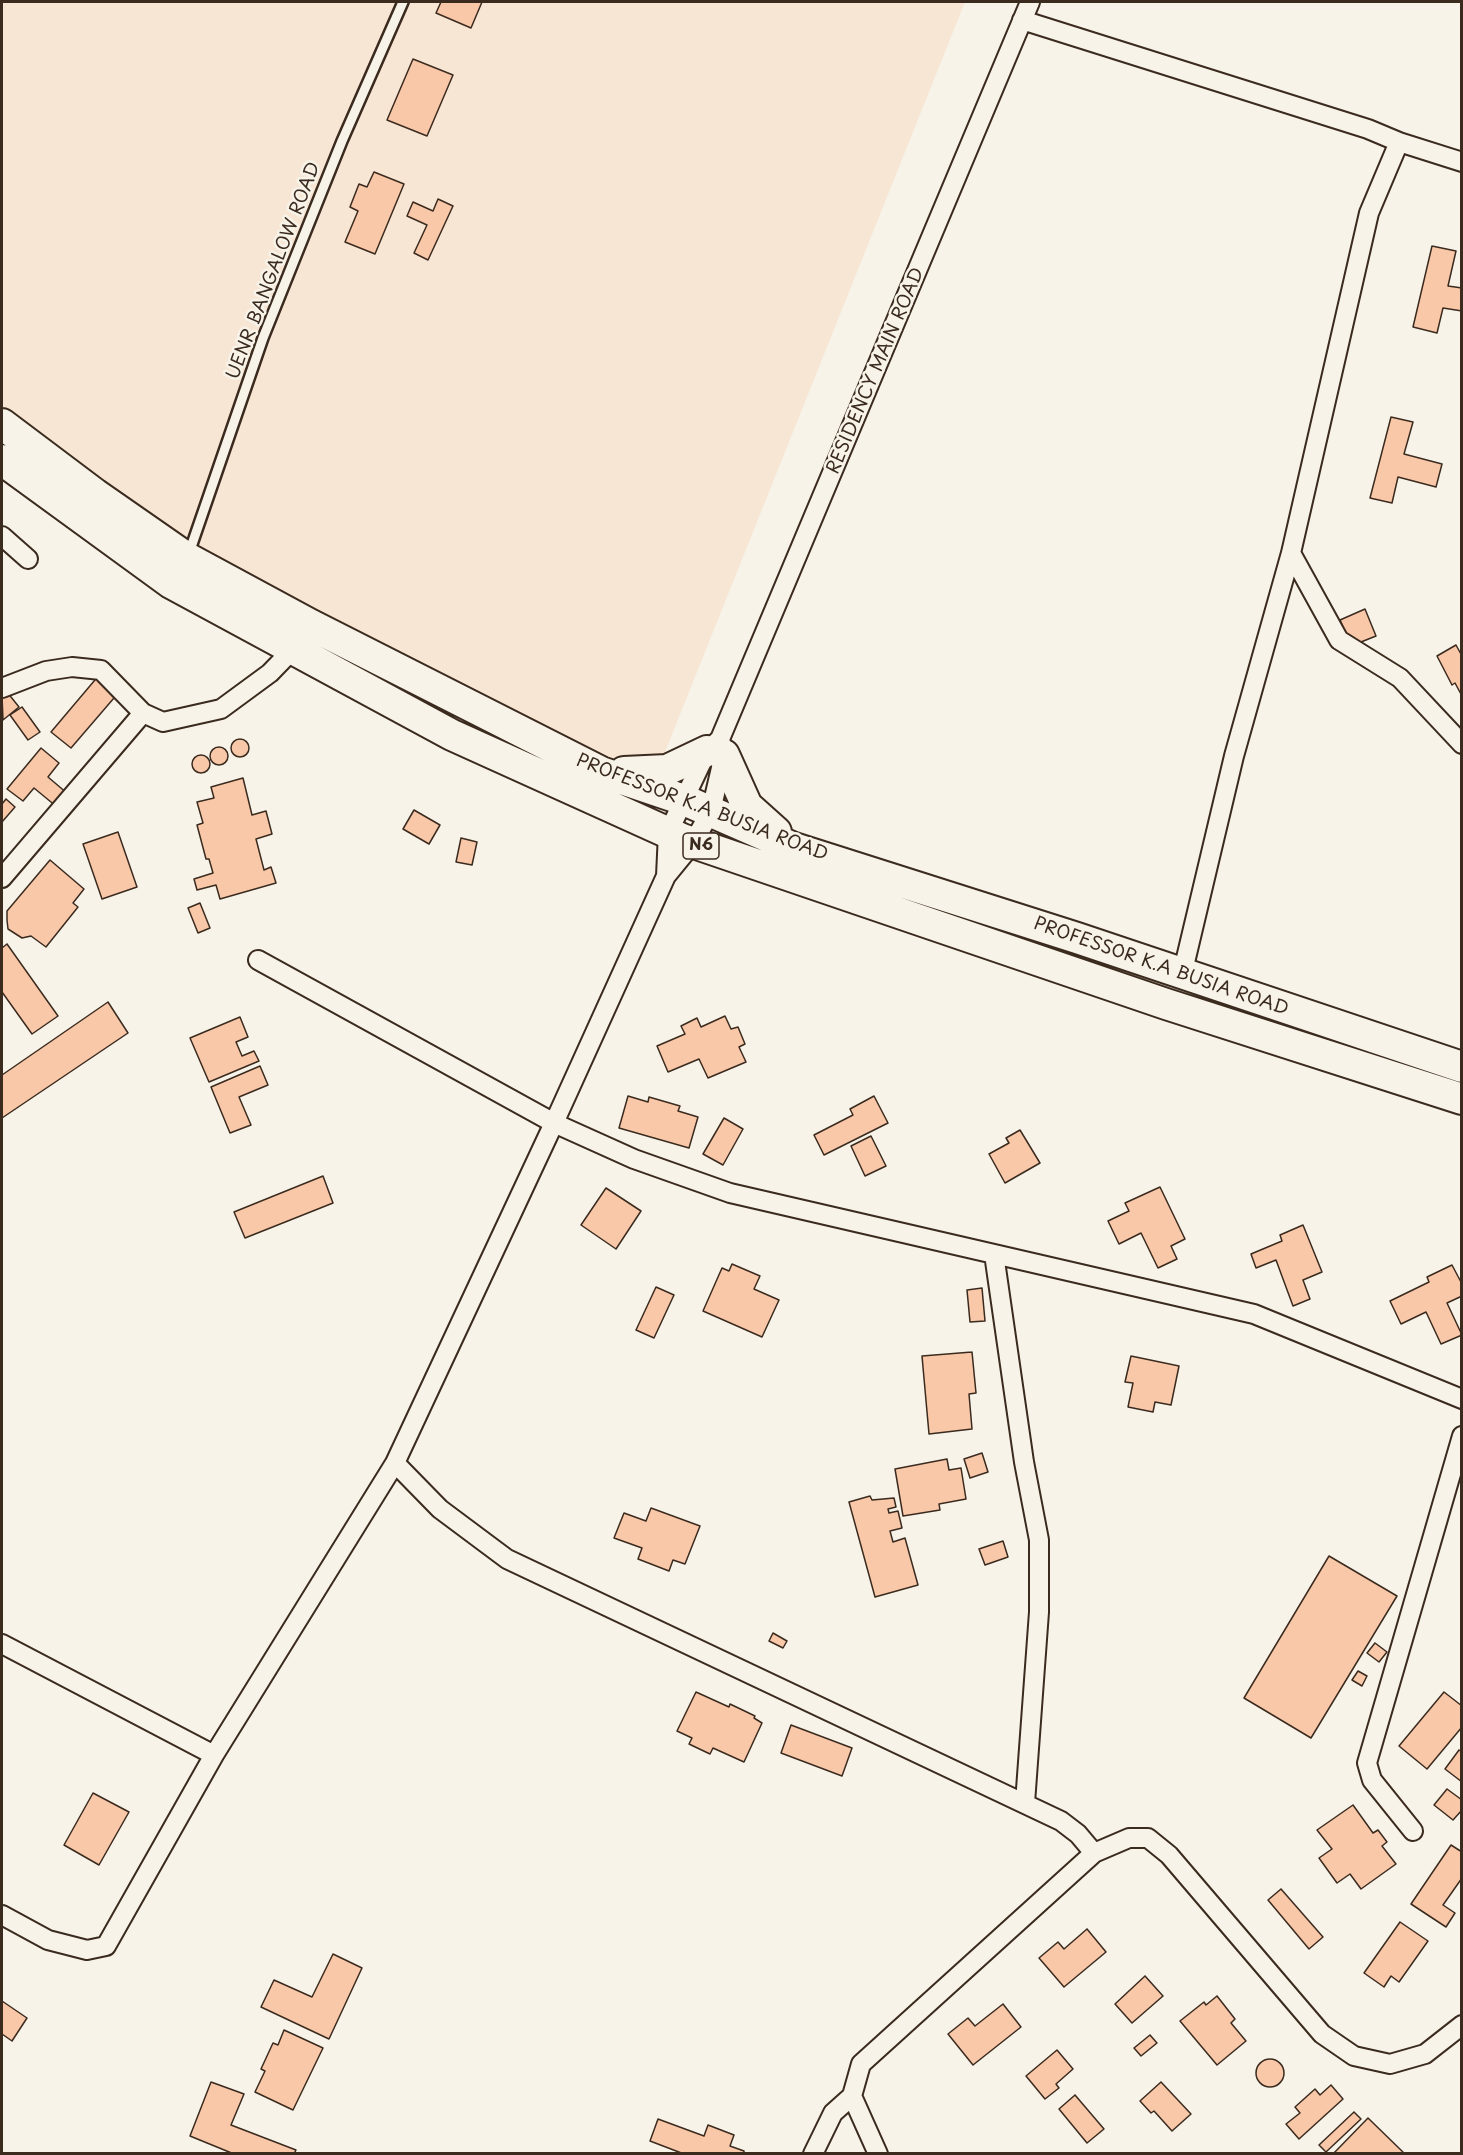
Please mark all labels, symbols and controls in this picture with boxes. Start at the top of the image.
street label: UENR BANGALOW ROAD [223,159,325,383]
street label: RESIDENCY MAIN ROAD [823,265,929,477]
street label: PROFESSOR K.A BUSIA ROAD [573,750,831,866]
road number: N6 [683,833,719,859]
street label: PROFESSOR K.A BUSIA ROAD [1031,913,1291,1021]

